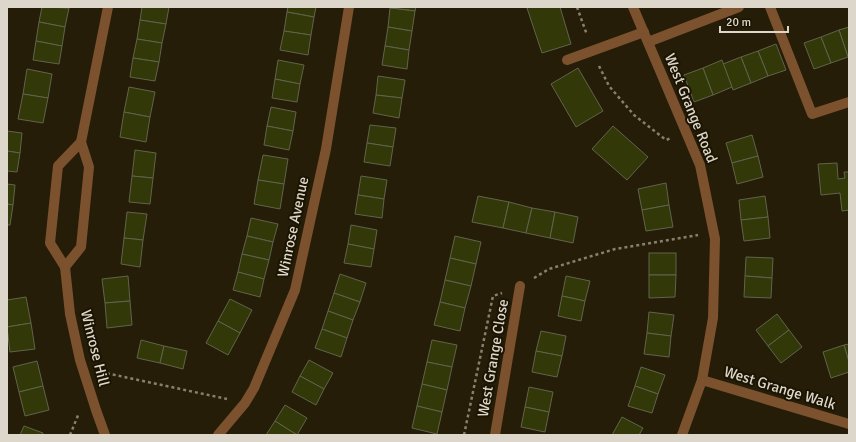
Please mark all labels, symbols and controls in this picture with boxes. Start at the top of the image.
scale bar [720,8,788,34]
text: 20 m [726,15,751,30]
street label: West Grange Road [661,51,721,165]
street label: Winrose Avenue [274,175,312,279]
street label: West Grange Close [474,298,512,418]
street label: Winrose Hill [77,308,113,388]
street label: West Grange Walk [722,362,839,414]

